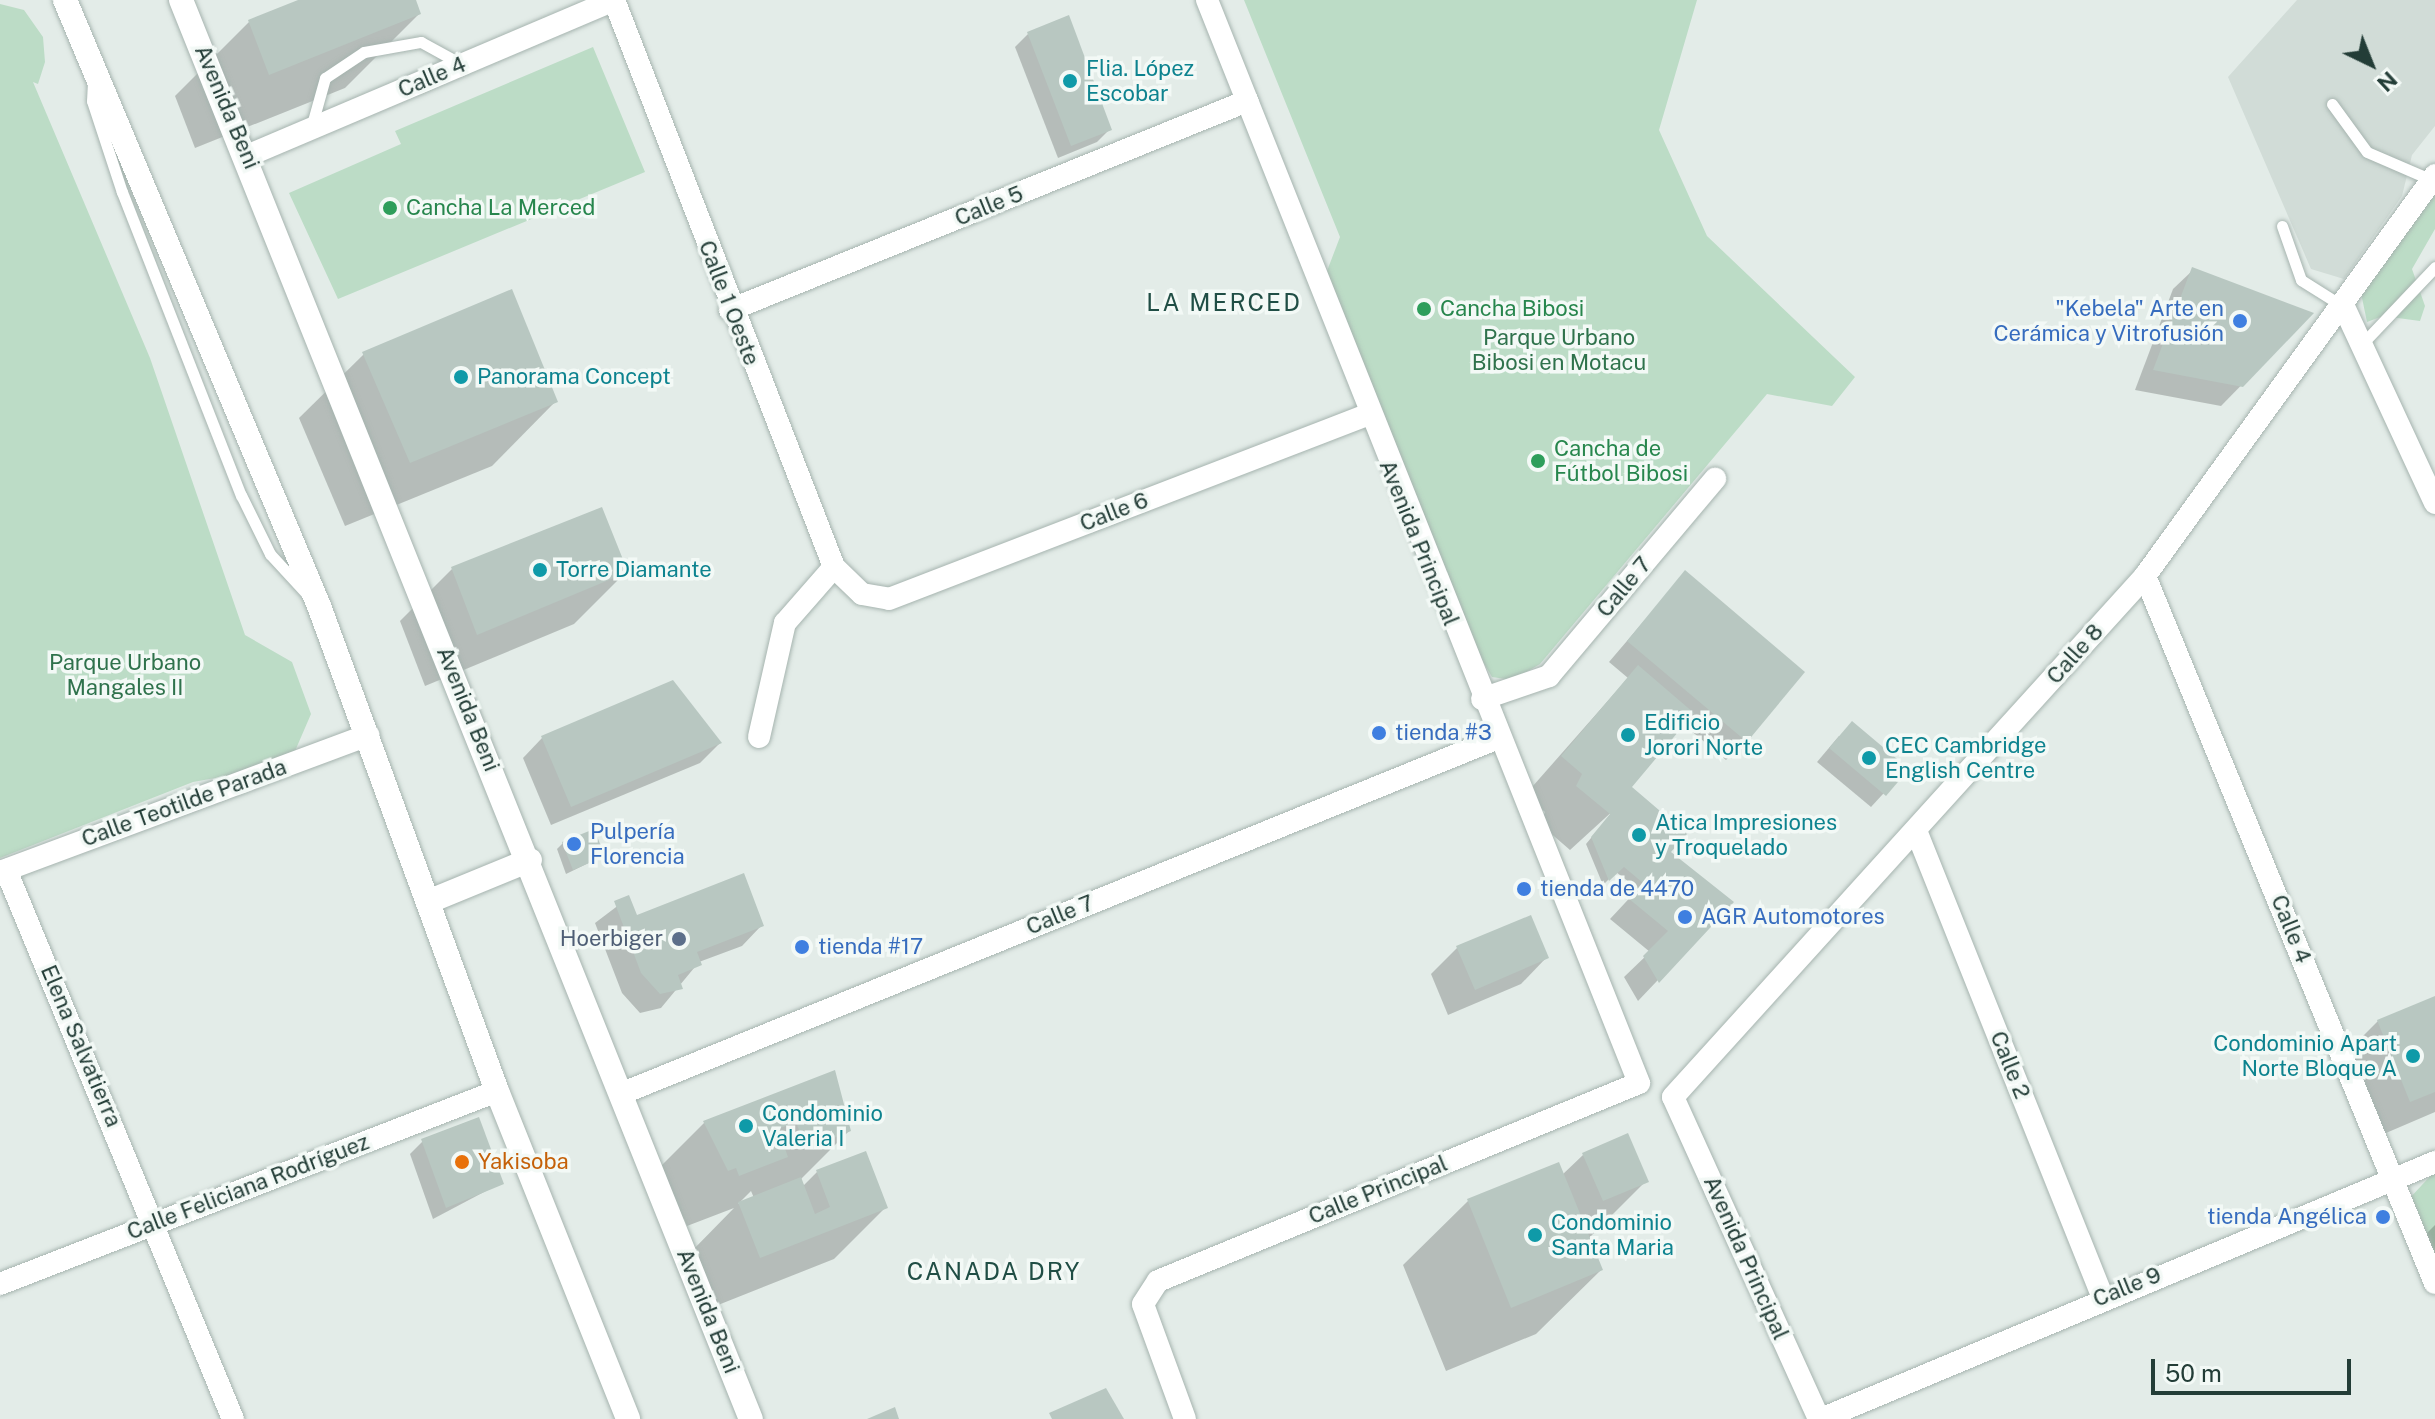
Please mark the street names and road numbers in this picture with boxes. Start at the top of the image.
street label: Avenida Beni [189,41,265,173]
street label: Calle 4 [394,51,470,103]
street label: Calle 5 [951,180,1027,232]
street label: Calle 1 Oeste [693,237,765,369]
street label: Avenida Principal [1374,456,1464,630]
street label: Calle 6 [1076,487,1152,537]
street label: Calle 7 [1591,551,1657,623]
street label: Calle 8 [2041,619,2109,689]
street label: Avenida Beni [431,643,505,775]
street label: Calle Teotilde Parada [78,754,290,852]
street label: Calle 7 [1022,890,1098,940]
street label: Calle 4 [2265,891,2317,967]
street label: Elena Salvatierra [35,961,127,1131]
street label: Calle 2 [1985,1027,2035,1103]
street label: Calle Feliciana Rodríguez [123,1129,373,1245]
street label: Calle Principal [1305,1150,1451,1230]
street label: Avenida Principal [1698,1172,1794,1344]
street label: Avenida Beni [671,1245,745,1377]
street label: Calle 9 [2089,1261,2165,1313]

